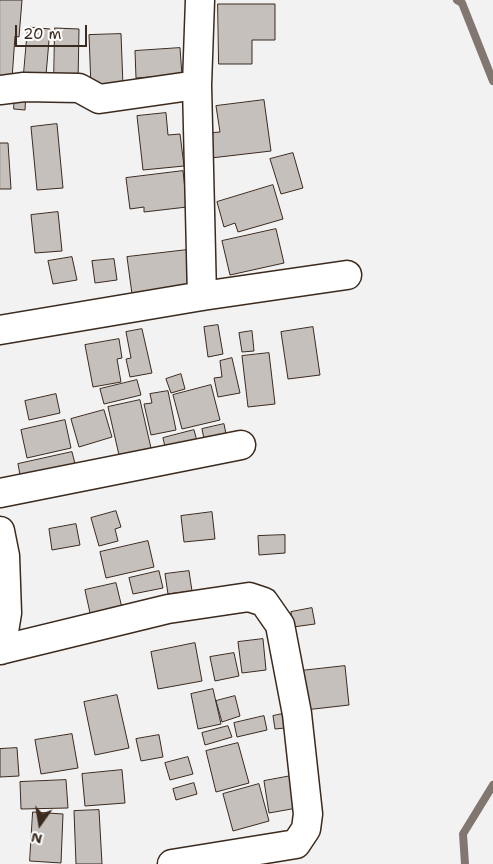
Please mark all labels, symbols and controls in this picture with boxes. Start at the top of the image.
scale bar [18,15,90,47]
text: 20 m [23,24,62,44]
north arrow [15,799,65,849]
text: N [29,829,44,849]

